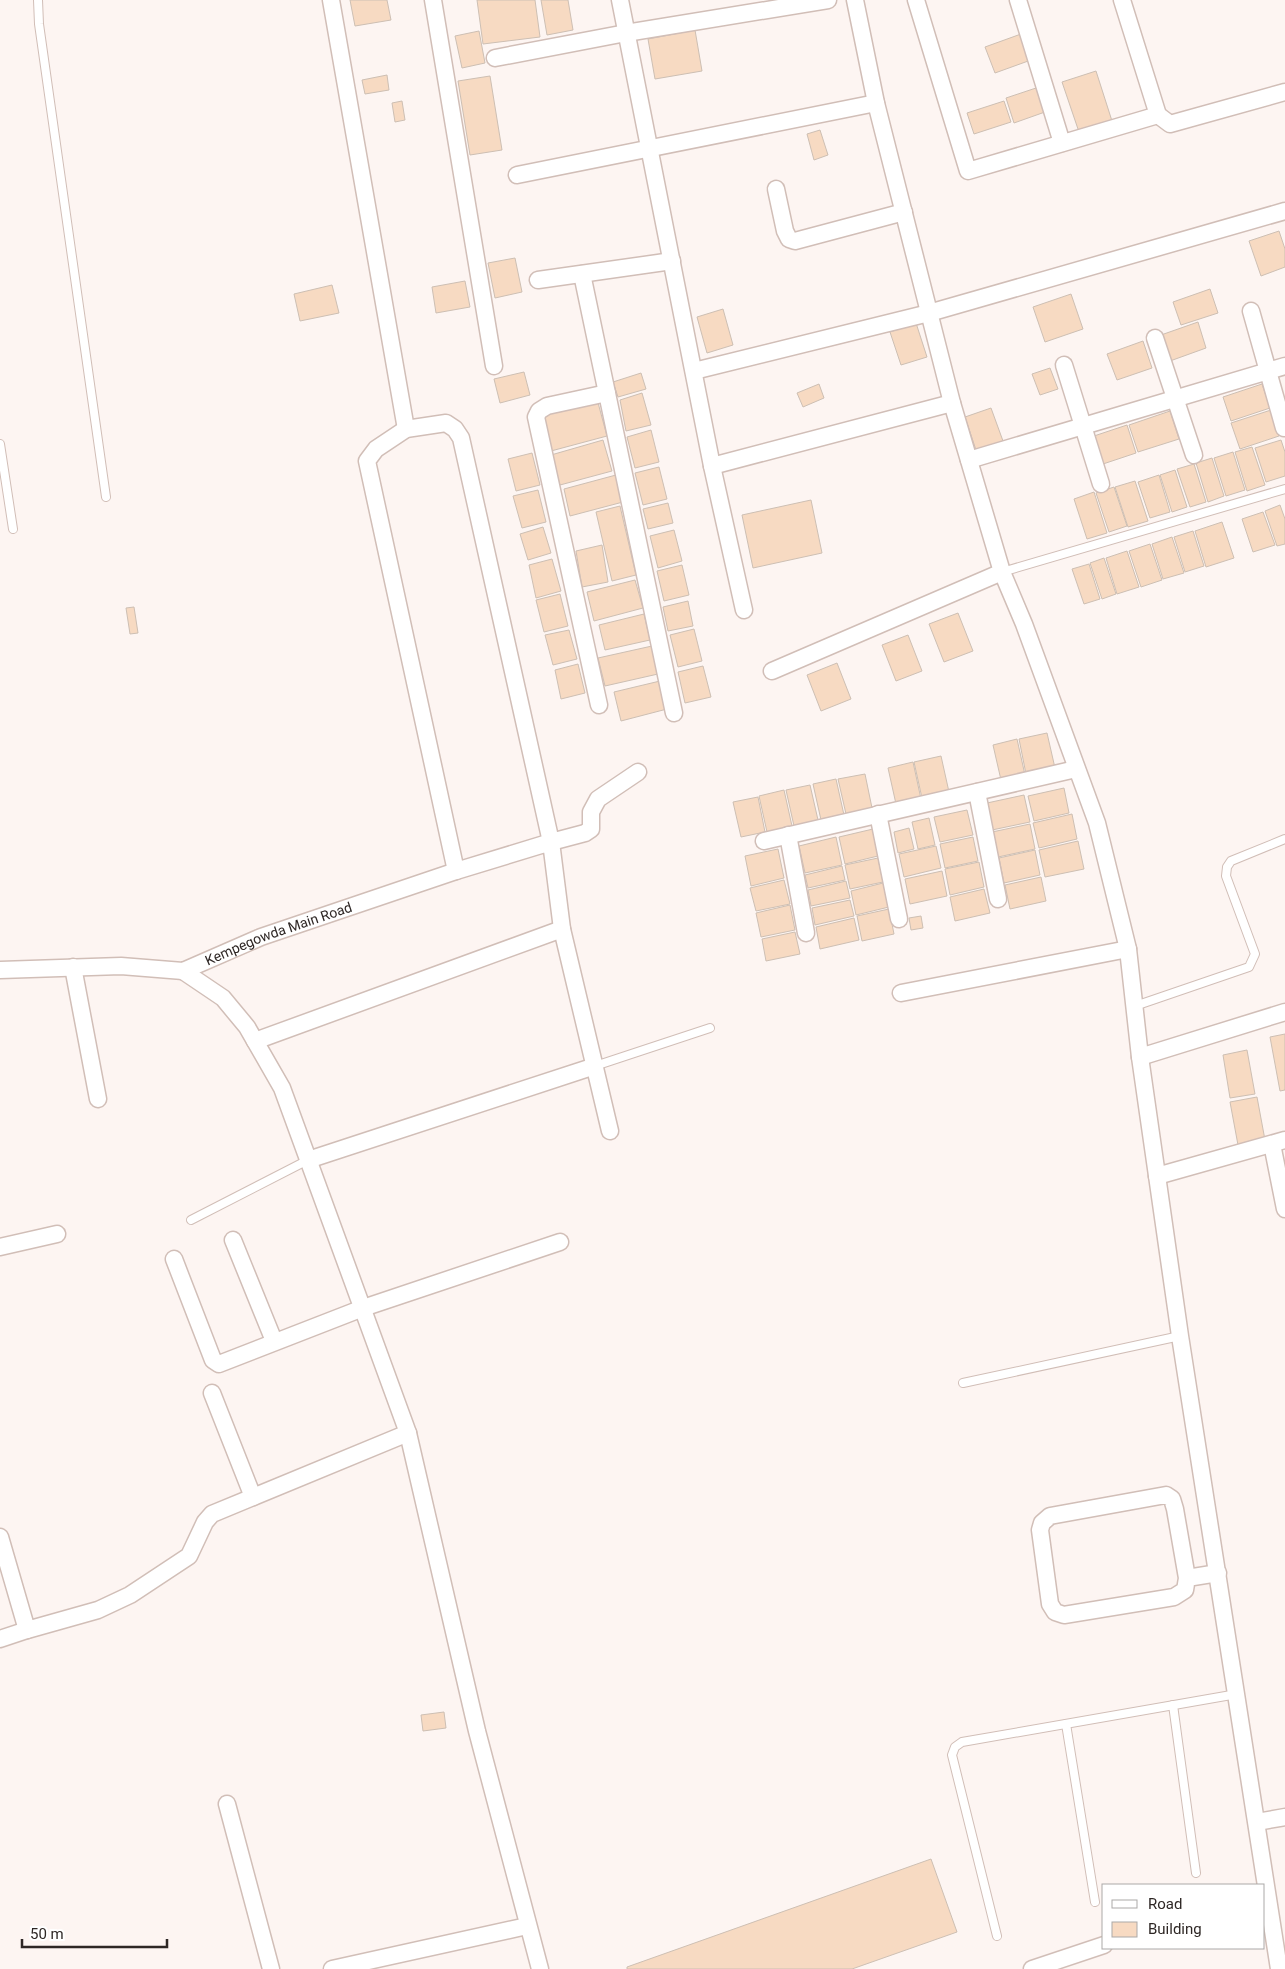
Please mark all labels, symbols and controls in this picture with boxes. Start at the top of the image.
street label: Kempegowda Main Road [203,899,354,968]
legend [1102,1884,1265,1949]
text: Road [1148,1895,1182,1913]
scale bar [22,1916,168,1948]
text: Building [1148,1920,1202,1938]
text: 50 m [30,1925,64,1943]

